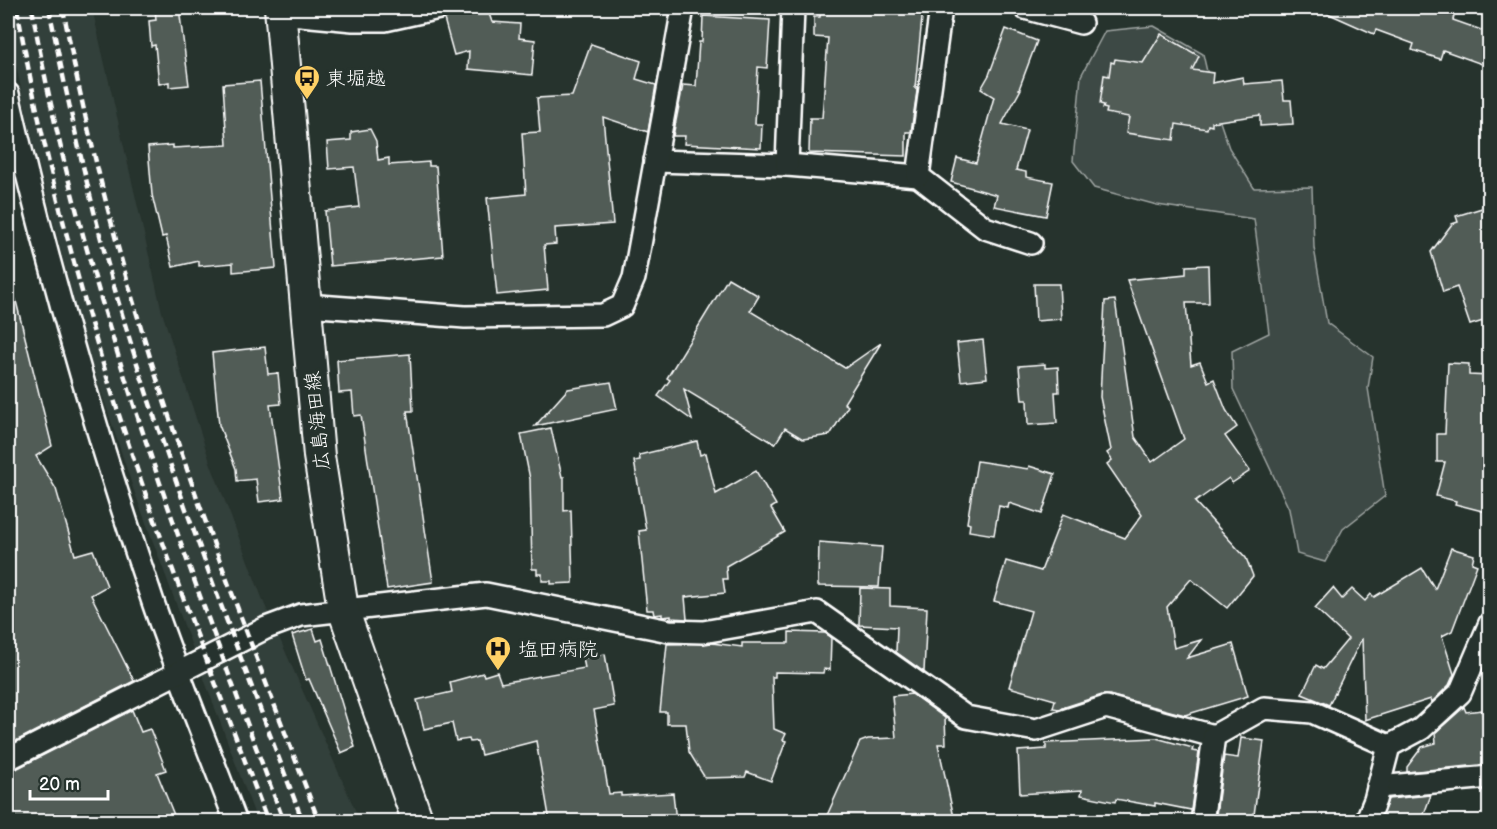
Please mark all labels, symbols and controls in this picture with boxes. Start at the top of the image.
bus stop icon: 東堀越 [292,63,322,101]
place label: 東堀越 [326,67,386,91]
street label: 広島海田線 [301,370,335,472]
hospital icon: 塩田病院 [483,634,513,672]
place label: 塩田病院 [518,638,598,662]
scale bar [30,763,108,801]
text: 20 m [39,774,80,795]

